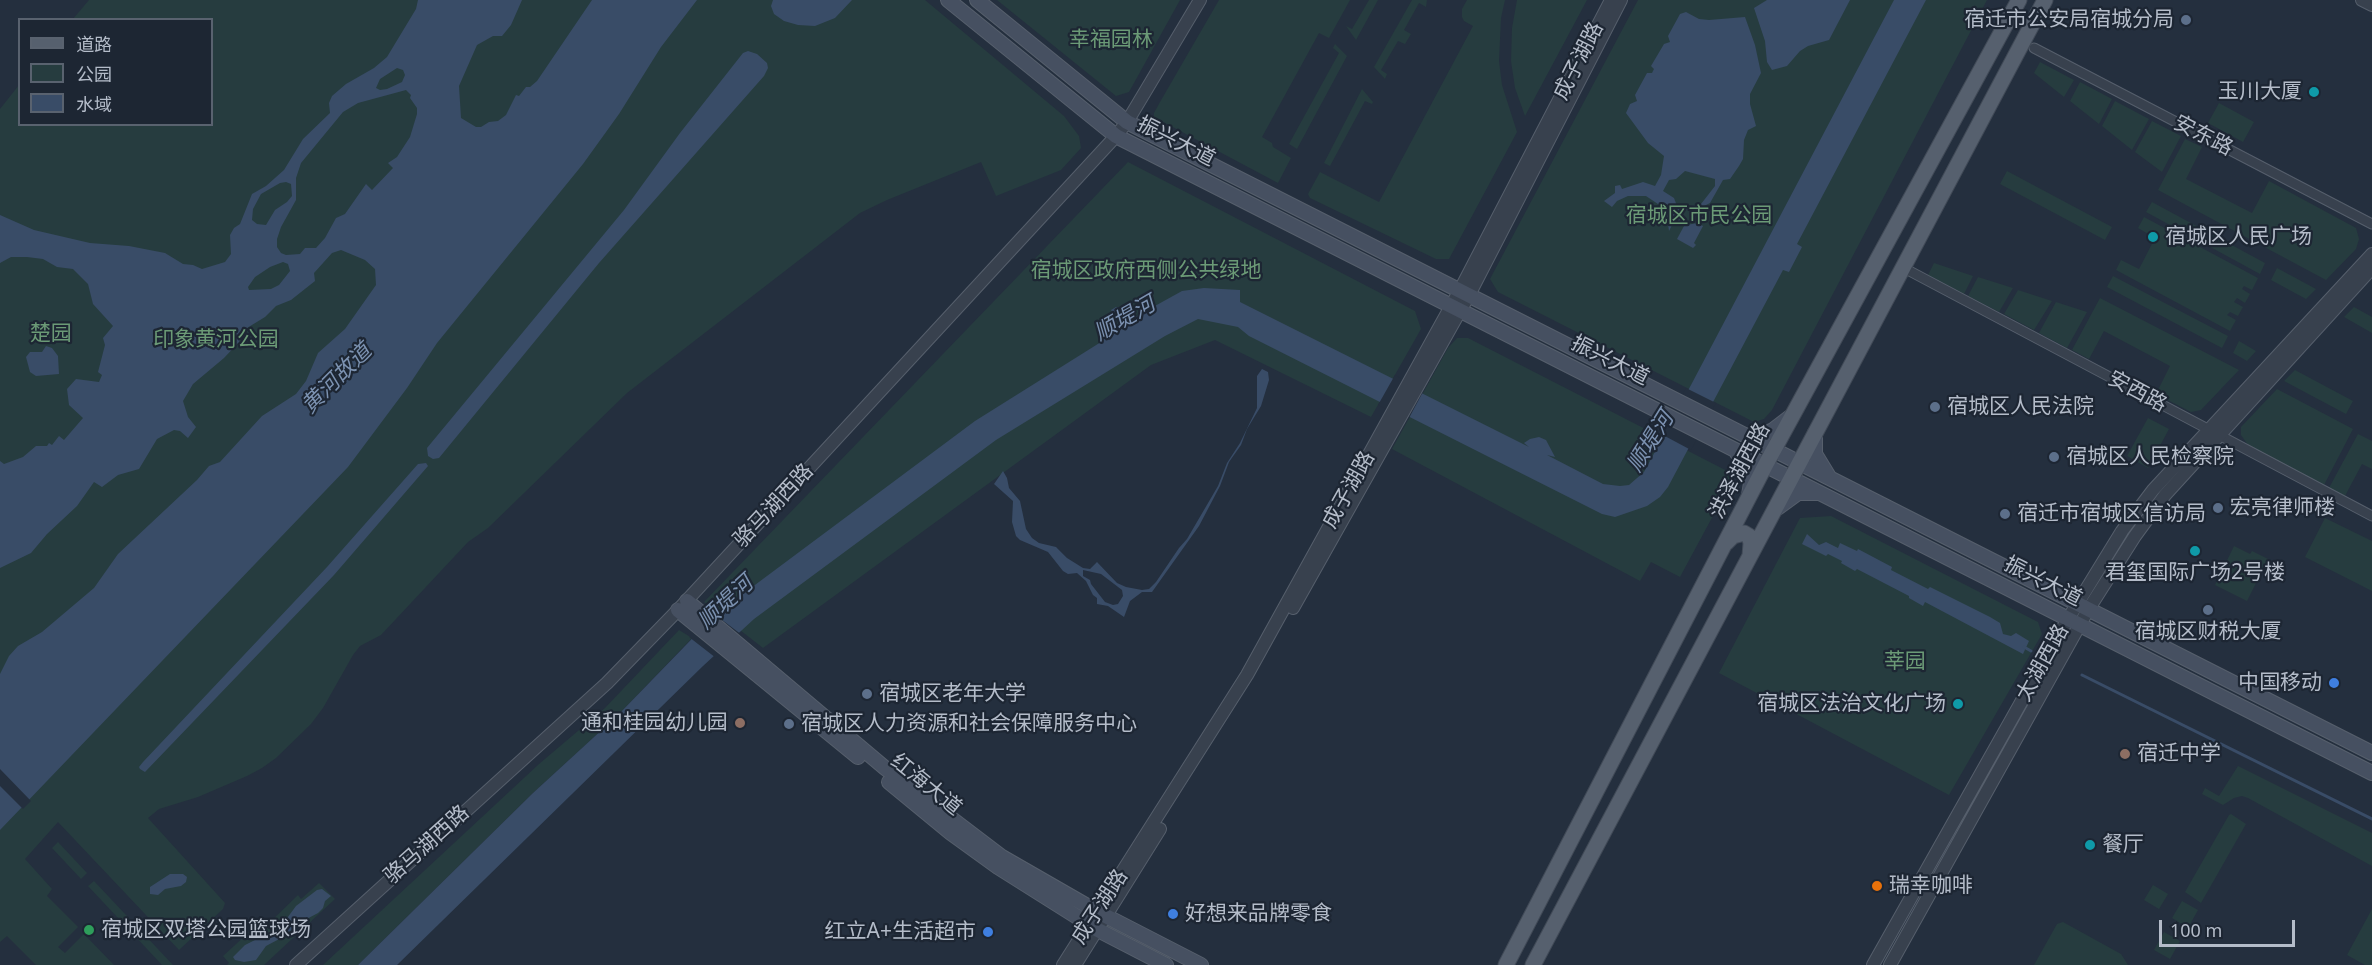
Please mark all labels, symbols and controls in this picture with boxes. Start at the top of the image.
place label: 宿迁市公安局宿城分局 [1964,7,2174,33]
marker: 宿迁市公安局宿城分局 [2179,13,2193,27]
legend [18,18,213,126]
street label: 成子湖路 [1549,18,1609,104]
park label: 幸福园林 [1069,27,1153,53]
text: 道路 [76,32,112,56]
text: 公园 [76,62,112,86]
place label: 玉川大厦 [2218,79,2302,105]
marker: 玉川大厦 [2307,85,2321,99]
text: 水域 [76,92,112,116]
street label: 安东路 [2169,110,2237,162]
street label: 振兴大道 [1133,112,1219,172]
park label: 宿城区市民公园 [1626,203,1772,229]
place label: 宿城区人民广场 [2165,224,2312,250]
marker: 宿城区人民广场 [2146,230,2160,244]
park label: 宿城区政府西侧公共绿地 [1031,258,1261,284]
water label: 顺堤河 [1090,291,1160,347]
park label: 楚园 [30,321,72,347]
park label: 印象黄河公园 [153,327,279,353]
street label: 振兴大道 [1567,331,1653,391]
water label: 黄河故道 [297,339,377,419]
street label: 安西路 [2103,366,2171,418]
place label: 宿城区人民法院 [1947,394,2094,420]
marker: 宿城区人民法院 [1928,400,1942,414]
water label: 顺堤河 [1622,407,1680,477]
street label: 洪泽湖西路 [1704,419,1776,523]
place label: 宿城区人民检察院 [2066,444,2234,470]
street label: 成子湖路 [1318,447,1380,533]
marker: 宿城区人民检察院 [2047,450,2061,464]
street label: 骆马湖西路 [729,459,819,553]
place label: 宏亮律师楼 [2230,495,2335,521]
place label: 宿迁市宿城区信访局 [2017,501,2206,527]
marker: 宏亮律师楼 [2211,501,2225,515]
marker: 宿迁市宿城区信访局 [1998,507,2012,521]
marker: 君玺国际广场2号楼 [2188,544,2202,558]
street label: 振兴大道 [2000,552,2086,612]
place label: 君玺国际广场2号楼 [2105,560,2285,586]
water label: 顺堤河 [693,571,759,635]
marker: 宿城区财税大厦 [2201,603,2215,617]
place label: 宿城区财税大厦 [2135,619,2281,645]
street label: 太湖西路 [2012,620,2074,706]
park label: 莘园 [1884,649,1926,675]
place label: 中国移动 [2238,670,2322,696]
marker: 中国移动 [2327,676,2341,690]
place label: 宿城区老年大学 [879,681,1026,707]
marker: 宿城区老年大学 [860,687,874,701]
place label: 宿城区法治文化广场 [1757,691,1946,717]
marker: 宿城区法治文化广场 [1951,697,1965,711]
place label: 通和桂园幼儿园 [581,710,728,736]
place label: 宿城区人力资源和社会保障服务中心 [801,711,1137,737]
marker: 通和桂园幼儿园 [733,716,747,730]
marker: 宿城区人力资源和社会保障服务中心 [782,717,796,731]
place label: 宿迁中学 [2137,741,2221,767]
marker: 宿迁中学 [2118,747,2132,761]
street label: 红海大道 [885,749,967,821]
street label: 骆马湖西路 [380,801,474,889]
place label: 餐厅 [2102,832,2144,858]
marker: 餐厅 [2083,838,2097,852]
street label: 成子湖路 [1067,865,1133,949]
place label: 瑞幸咖啡 [1889,873,1973,899]
marker: 瑞幸咖啡 [1870,879,1884,893]
place label: 好想来品牌零食 [1185,901,1332,927]
marker: 好想来品牌零食 [1166,907,1180,921]
scale bar [2162,908,2298,946]
place label: 宿城区双塔公园篮球场 [101,917,311,943]
text: 100 m [2170,918,2222,942]
place label: 红立A+生活超市 [825,919,976,945]
marker: 宿城区双塔公园篮球场 [82,923,96,937]
marker: 红立A+生活超市 [981,925,995,939]

